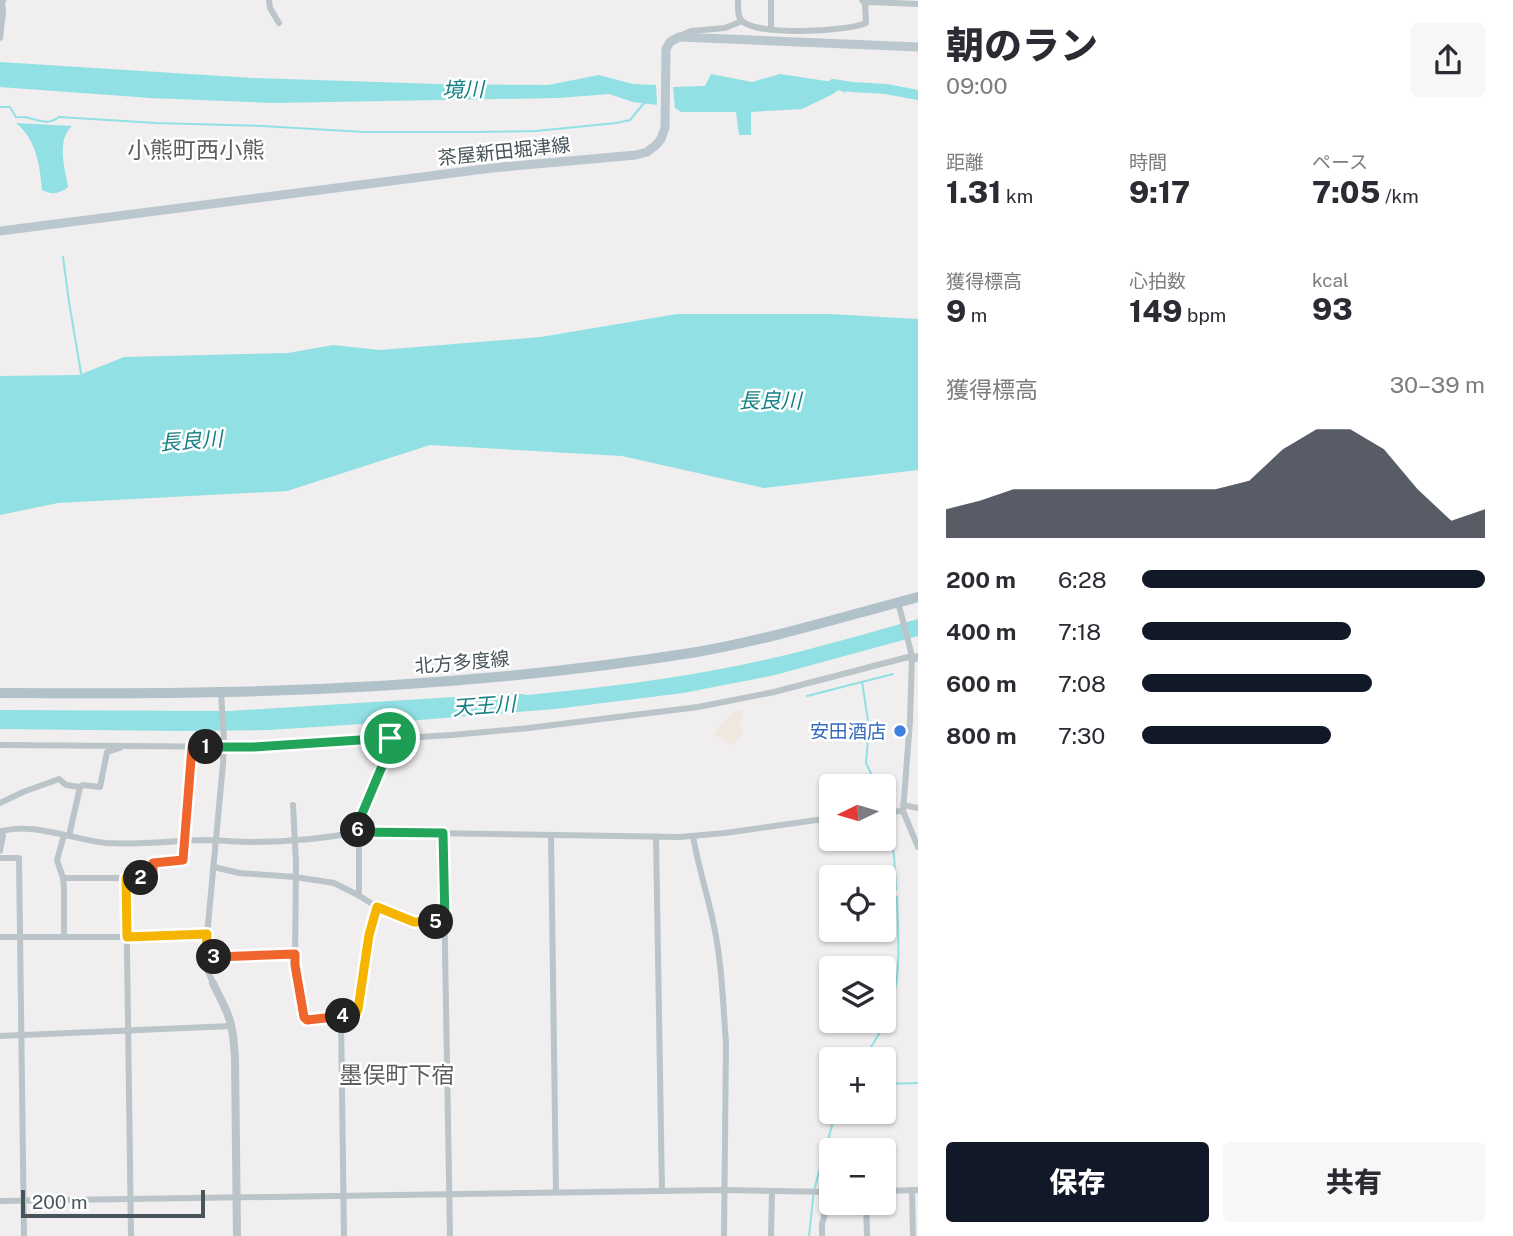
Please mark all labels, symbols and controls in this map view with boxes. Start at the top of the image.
text: 朝のラン [946,23,1098,68]
button: share [1411,23,1485,97]
text: 09:00 [946,72,1007,99]
water label: 境川 [442,77,486,102]
street label: 茶屋新田堀津線 [437,133,571,169]
district label: 小熊町西小熊 [127,136,265,163]
text: 距離 [946,151,984,173]
text: 時間 [1129,151,1167,173]
text: ペース [1312,151,1368,173]
text: 1.31 [946,174,1001,210]
text: 9:17 [1129,174,1190,210]
text: 7:05 [1312,174,1380,210]
text: km [1001,185,1033,207]
text: /km [1380,185,1419,207]
text: kcal [1312,269,1349,291]
text: 獲得標高 [946,270,1022,292]
text: 心拍数 [1129,270,1186,292]
text: 93 [1312,291,1353,327]
text: 9 [946,293,966,329]
text: 149 [1129,293,1182,329]
text: m [966,304,987,326]
text: bpm [1182,304,1226,326]
text: 30–39 m [1390,371,1485,398]
text: 獲得標高 [946,376,1038,403]
water label: 長良川 [739,388,803,413]
water label: 長良川 [159,426,225,455]
text: 200 m [946,566,1016,593]
text: 6:28 [1058,566,1107,593]
text: 400 m [946,618,1016,645]
text: 7:18 [1058,618,1101,645]
street label: 北方多度線 [414,647,510,677]
text: 600 m [946,670,1016,697]
text: 7:08 [1058,670,1106,697]
water label: 天王川 [452,691,518,720]
pin [360,708,420,768]
icon: arrive [371,719,409,757]
place label: 安田酒店 [810,720,886,742]
text: 800 m [946,722,1017,749]
text: 7:30 [1058,722,1105,749]
marker: 安田酒店 [892,723,908,739]
pin: 1 [188,730,224,764]
text: 1 [201,735,210,757]
north arrow [819,774,896,850]
map controls [819,774,896,1215]
pin: 6 [340,812,376,848]
text: 6 [351,818,364,840]
pin: 2 [124,860,158,896]
button: locate [819,865,896,942]
text: 2 [134,866,147,888]
pin: 5 [418,904,453,940]
text: 5 [429,910,442,932]
pin: 3 [196,940,232,974]
text: 3 [207,945,220,967]
button: layers [819,956,896,1033]
pin: 4 [326,998,360,1034]
text: 4 [336,1004,349,1026]
button: + [819,1047,896,1124]
district label: 墨俣町下宿 [340,1061,455,1088]
button: − [819,1138,896,1215]
button: 保存 [946,1142,1209,1222]
button: 共有 [1223,1142,1485,1222]
scale bar [21,1187,205,1219]
text: 200 m [32,1191,88,1213]

